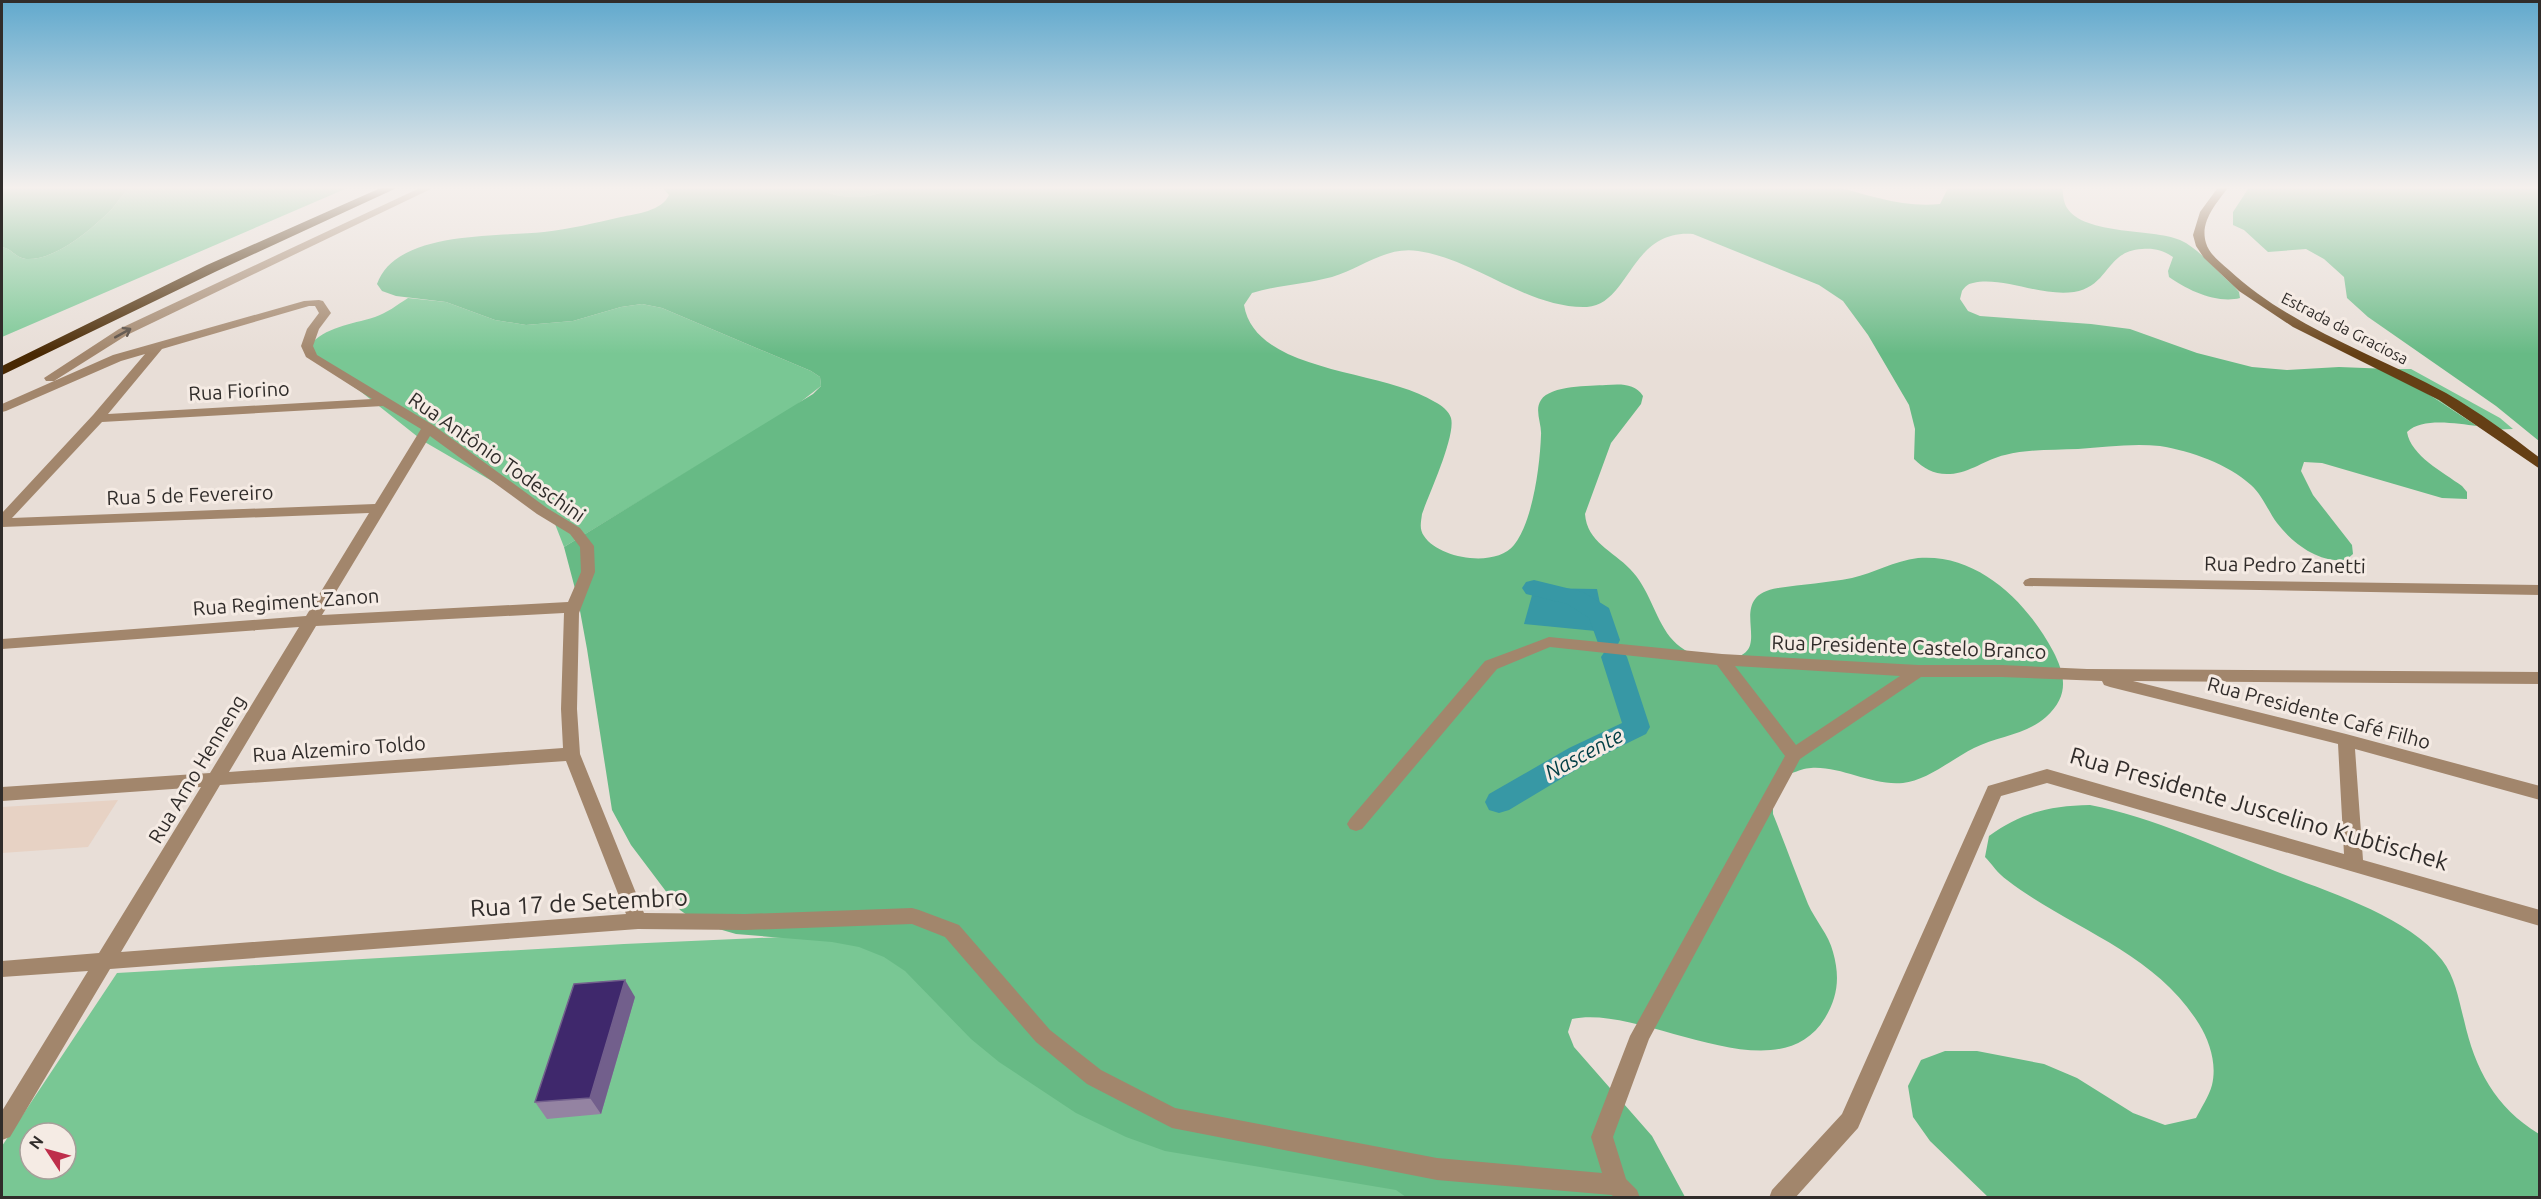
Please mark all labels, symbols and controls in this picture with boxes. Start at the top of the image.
street label: Estrada da Graciosa [2279,288,2411,368]
one-way arrow [114,327,131,339]
street label: Rua Fiorino [188,376,290,405]
street label: Rua Antônio Todeschini [405,387,590,526]
street label: Rua 5 de Fevereiro [106,480,274,509]
street label: Rua Pedro Zanetti [2204,552,2366,577]
street label: Rua Regiment Zanon [192,584,380,619]
street label: Rua Presidente Castelo Branco [1771,630,2047,663]
street label: Rua Presidente Café Filho [2205,672,2433,753]
street label: Rua Arno Henneng [143,690,250,847]
water label: Nascente [1540,722,1627,784]
street label: Rua Alzemiro Toldo [252,731,426,766]
street label: Rua Presidente Juscelino Kubtischek [2067,741,2451,876]
street label: Rua 17 de Setembro [469,883,689,922]
north arrow [18,1121,78,1181]
text: N [25,1132,47,1152]

